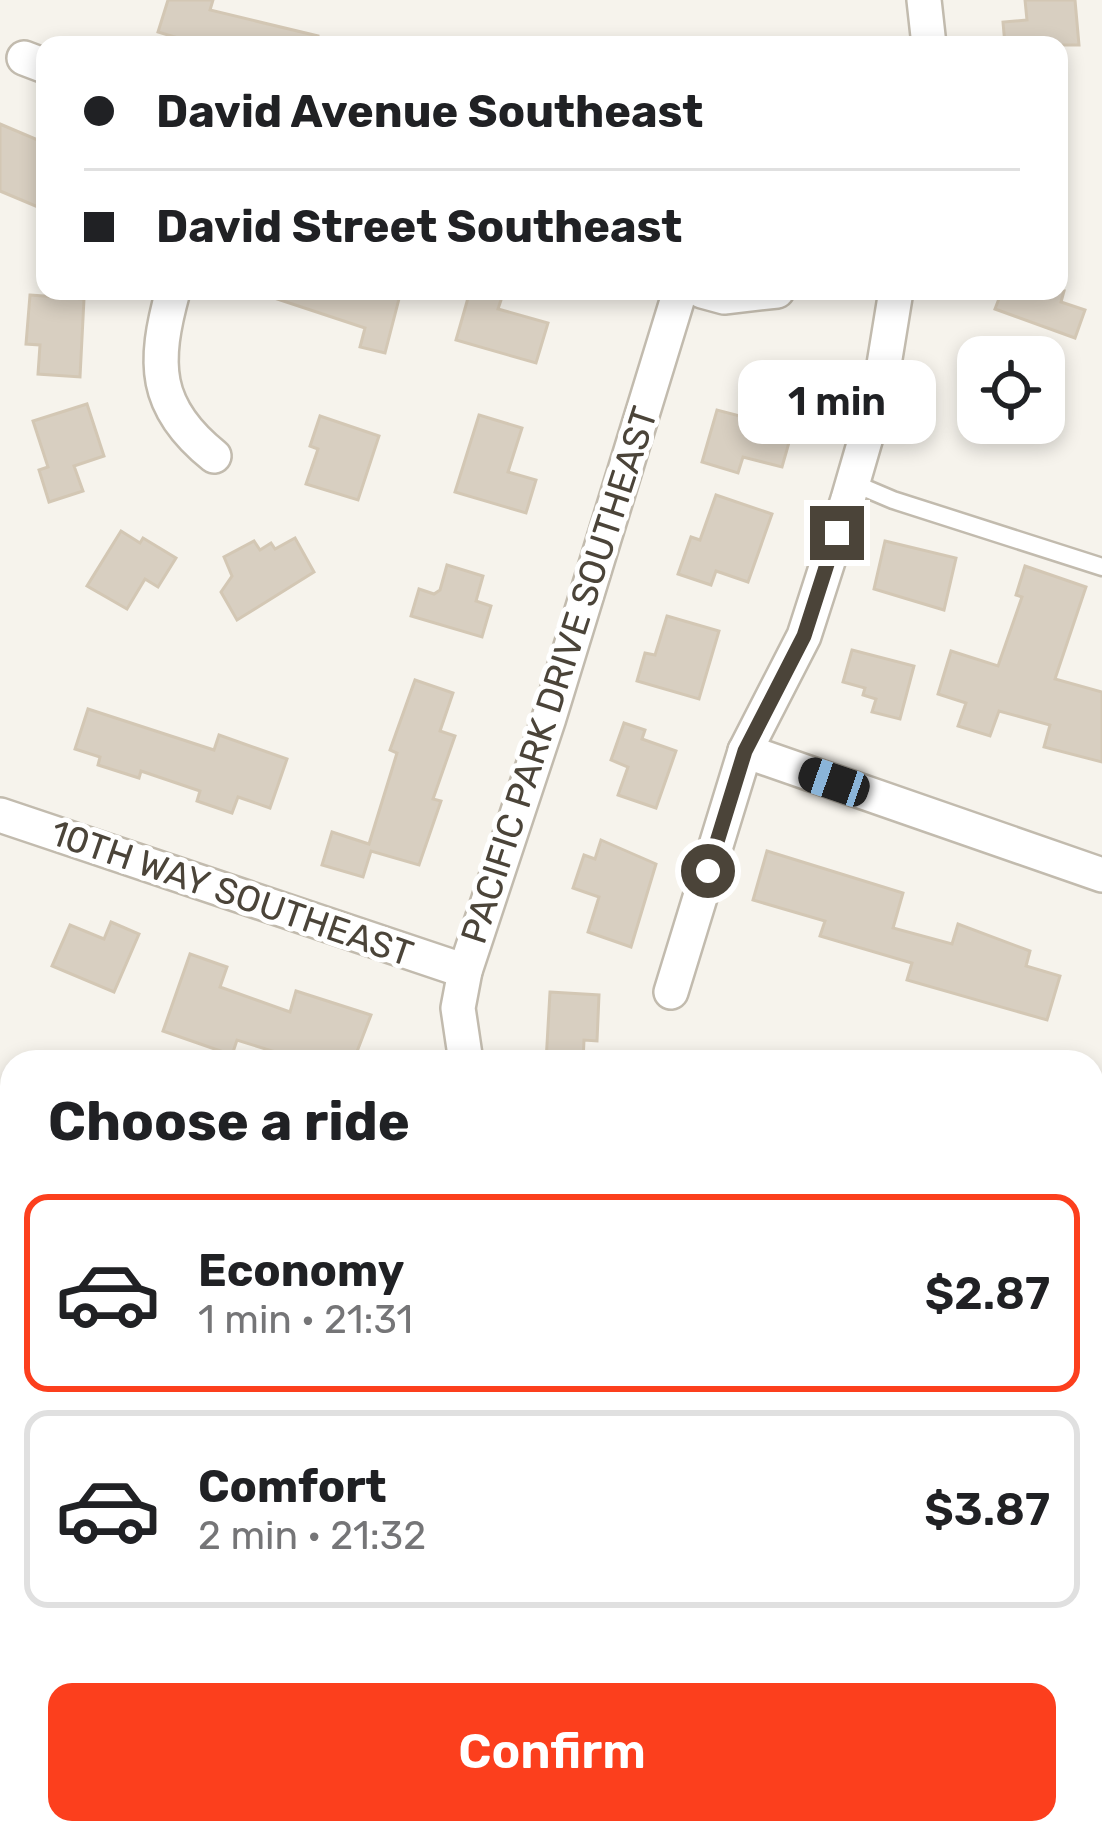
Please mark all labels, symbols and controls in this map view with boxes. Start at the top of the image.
text: David Avenue Southeast [156,85,703,138]
text: David Street Southeast [156,200,682,253]
map controls [957,336,1065,444]
button: locate [957,336,1065,444]
callout: 1 min [738,359,936,443]
text: 1 min [788,379,886,425]
street label: PACIFIC PARK DRIVE SOUTHEAST [452,401,666,949]
route end [810,506,864,560]
car [794,753,874,811]
street label: 10TH WAY SOUTHEAST [45,811,419,975]
route start [681,844,735,898]
text: Choose a ride [48,1090,410,1154]
icon: car [54,1239,162,1347]
text: Economy [198,1244,404,1297]
text: $2.87 [925,1267,1050,1320]
text: 1 min · 21:31 [198,1297,413,1343]
icon: car [54,1455,162,1563]
text: Comfort [198,1460,387,1513]
text: $3.87 [924,1483,1050,1536]
text: 2 min · 21:32 [198,1513,426,1559]
button: Confirm [48,1683,1056,1821]

